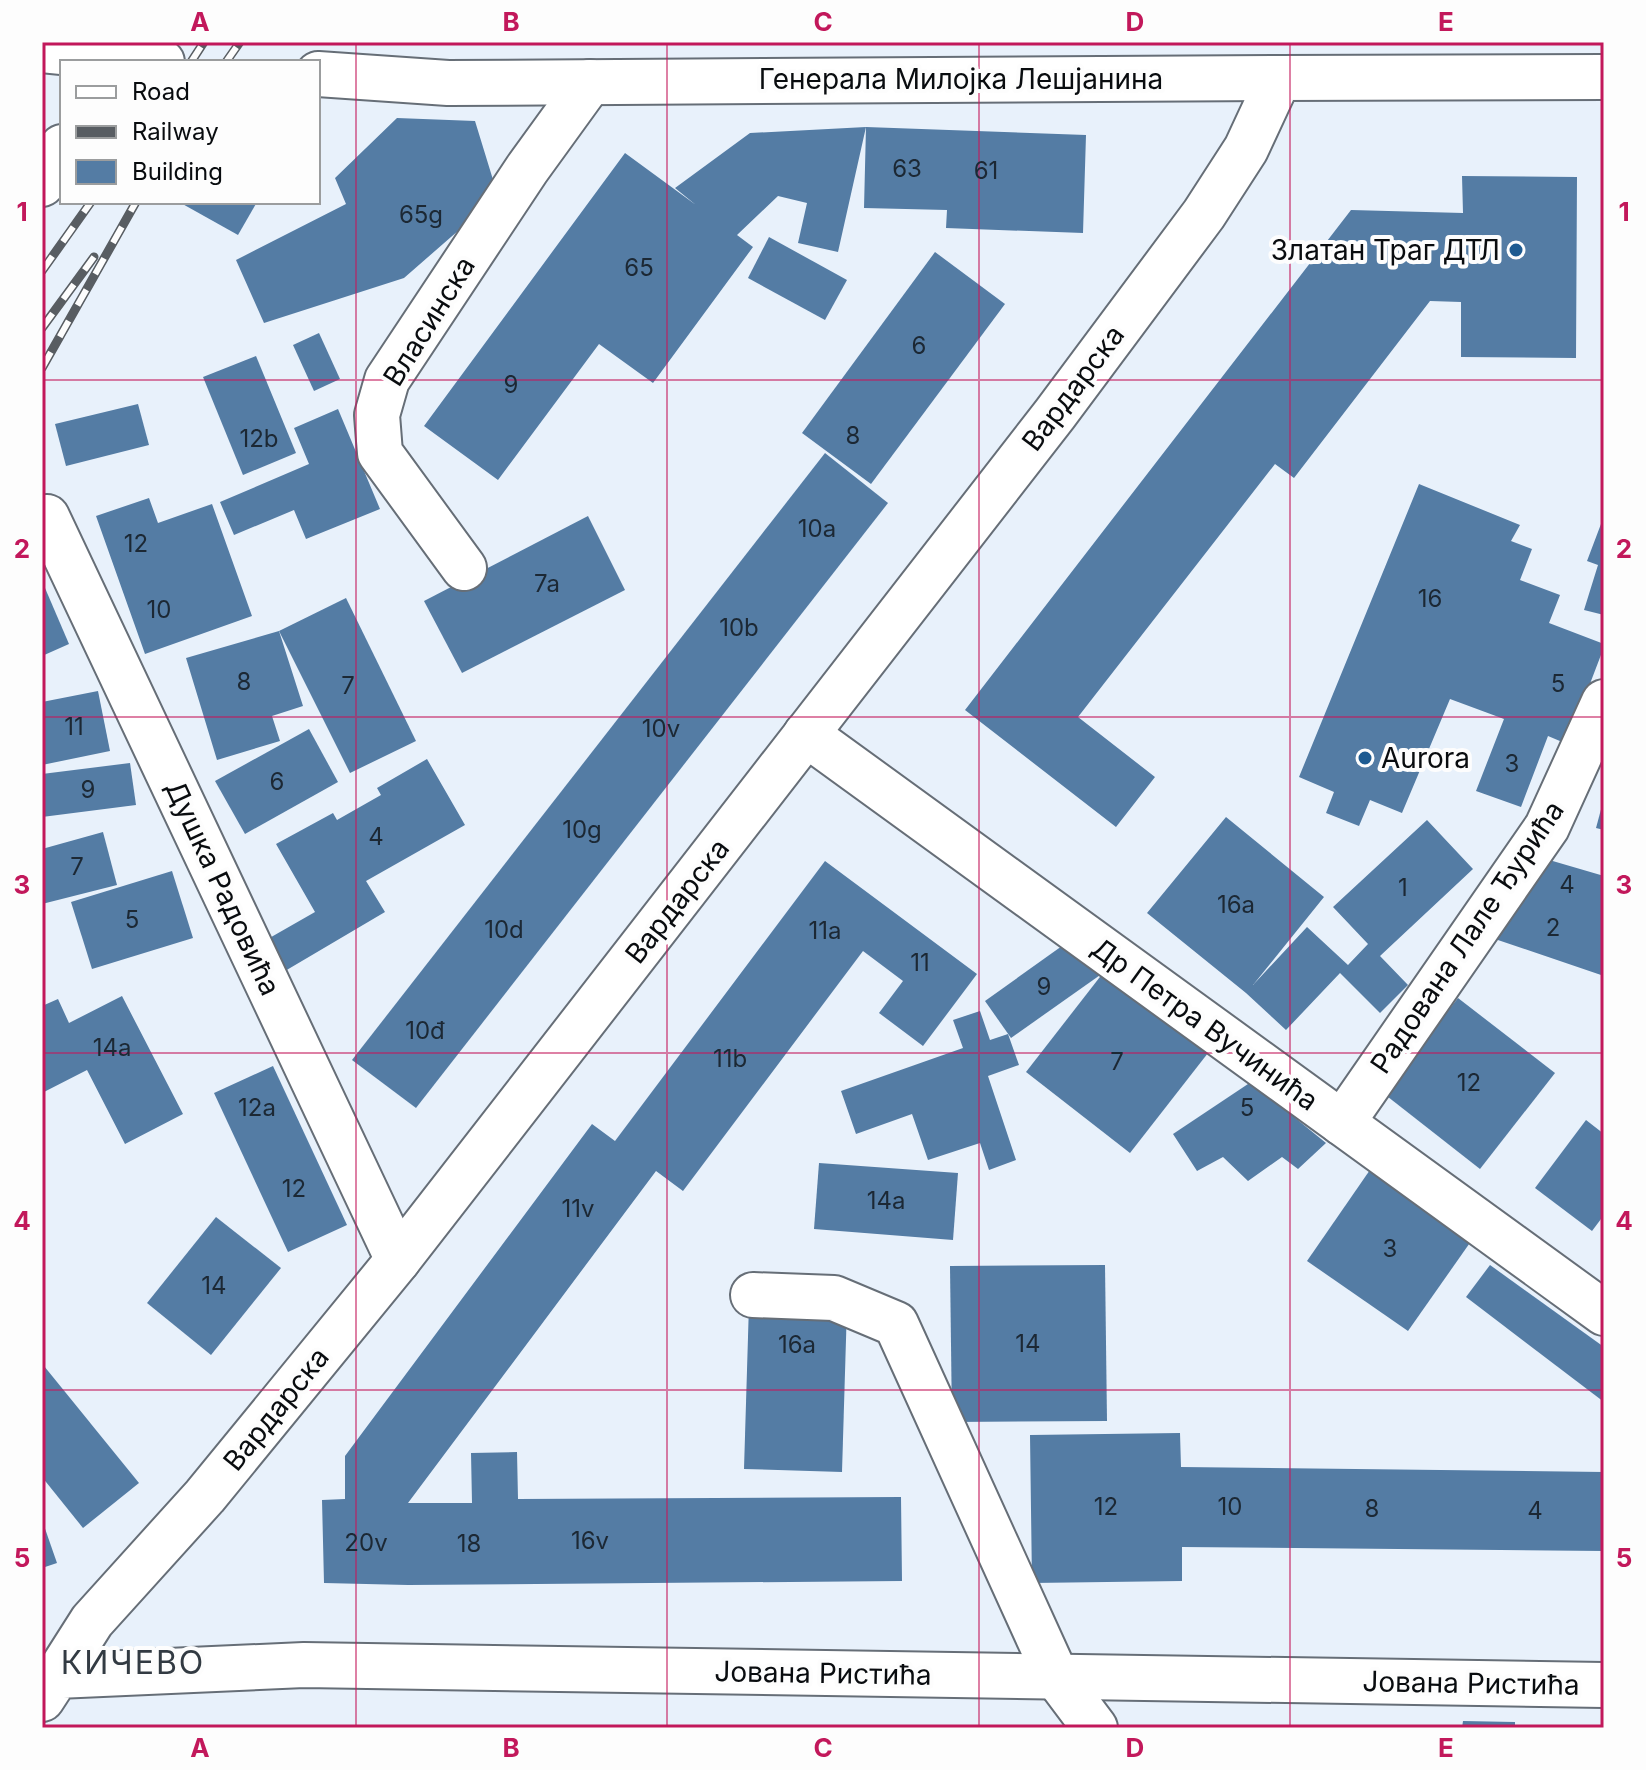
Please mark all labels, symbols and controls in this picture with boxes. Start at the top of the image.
text: A [190,6,210,37]
text: B [502,6,520,37]
text: C [813,6,833,37]
text: D [1126,6,1144,37]
text: E [1438,6,1454,37]
legend [60,60,320,204]
street label: Генерала Милојка Лешјанина [759,62,1163,96]
text: Road [132,77,190,106]
text: Railway [132,117,219,146]
house number: 63 [892,154,922,183]
house number: 61 [974,156,998,185]
text: Building [132,157,223,186]
text: 1 [16,196,28,227]
text: 1 [1618,196,1630,227]
house number: 65g [399,200,443,229]
place label: Златан Траг ДТЛ [1271,233,1500,267]
marker: Златан Траг ДТЛ [1507,241,1525,259]
street label: Власинска [376,250,482,392]
house number: 65 [624,253,654,282]
street label: Вардарска [1015,318,1131,458]
house number: 6 [912,331,926,360]
house number: 9 [504,370,518,399]
house number: 8 [846,421,860,450]
house number: 12b [239,424,279,453]
house number: 10a [798,514,836,543]
house number: 12 [124,529,148,558]
text: 2 [14,533,30,564]
text: 2 [1616,533,1632,564]
house number: 7a [534,569,560,598]
house number: 16 [1418,584,1442,613]
house number: 10 [147,595,171,624]
house number: 10b [719,613,759,642]
house number: 8 [237,667,251,696]
house number: 5 [1551,669,1565,698]
house number: 7 [341,671,355,700]
house number: 11 [64,712,84,741]
house number: 10v [642,714,680,743]
place label: Aurora [1381,741,1470,775]
marker: Aurora [1356,749,1374,767]
house number: 3 [1505,749,1519,778]
house number: 6 [270,767,284,796]
house number: 9 [81,775,95,804]
street label: Душка Радовића [158,775,288,1001]
street label: Радована Лале Ђурића [1363,794,1571,1080]
house number: 10g [562,815,602,844]
house number: 4 [368,822,384,851]
street label: Вардарска [618,832,736,970]
house number: 7 [70,852,84,881]
text: 3 [14,869,30,900]
text: 3 [1616,869,1632,900]
house number: 4 [1559,870,1575,899]
house number: 1 [1398,873,1408,902]
house number: 16a [1217,890,1255,919]
house number: 5 [125,905,139,934]
house number: 2 [1546,913,1560,942]
house number: 10d [484,915,524,944]
house number: 11a [809,916,842,945]
street label: Др Петра Вучинића [1085,930,1325,1118]
house number: 11 [910,948,930,977]
house number: 9 [1037,972,1051,1001]
house number: 10đ [405,1016,445,1045]
house number: 14a [93,1033,131,1062]
house number: 11b [713,1044,747,1073]
house number: 7 [1110,1047,1124,1076]
house number: 12 [1457,1068,1481,1097]
house number: 12a [238,1093,276,1122]
house number: 5 [1240,1093,1254,1122]
house number: 12 [282,1174,306,1203]
house number: 14a [867,1186,905,1215]
house number: 11v [561,1194,595,1223]
text: 4 [13,1205,31,1236]
text: 4 [1615,1205,1633,1236]
house number: 3 [1383,1234,1397,1263]
house number: 14 [201,1271,227,1300]
house number: 14 [1015,1329,1041,1358]
house number: 16a [778,1330,816,1359]
street label: Вардарска [216,1341,336,1477]
house number: 12 [1094,1492,1118,1521]
house number: 10 [1218,1492,1242,1521]
house number: 8 [1365,1494,1379,1523]
house number: 4 [1527,1496,1543,1525]
house number: 16v [571,1526,609,1555]
house number: 20v [344,1528,388,1557]
house number: 18 [457,1529,481,1558]
text: 5 [14,1542,30,1573]
text: 5 [1616,1542,1632,1573]
district label: КИЧЕВО [61,1643,205,1682]
street label: Јована Ристића [714,1654,932,1692]
street label: Јована Ристића [1362,1664,1580,1702]
text: A [190,1732,210,1763]
text: B [502,1732,520,1763]
text: C [813,1732,833,1763]
text: D [1126,1732,1144,1763]
text: E [1438,1732,1454,1763]

